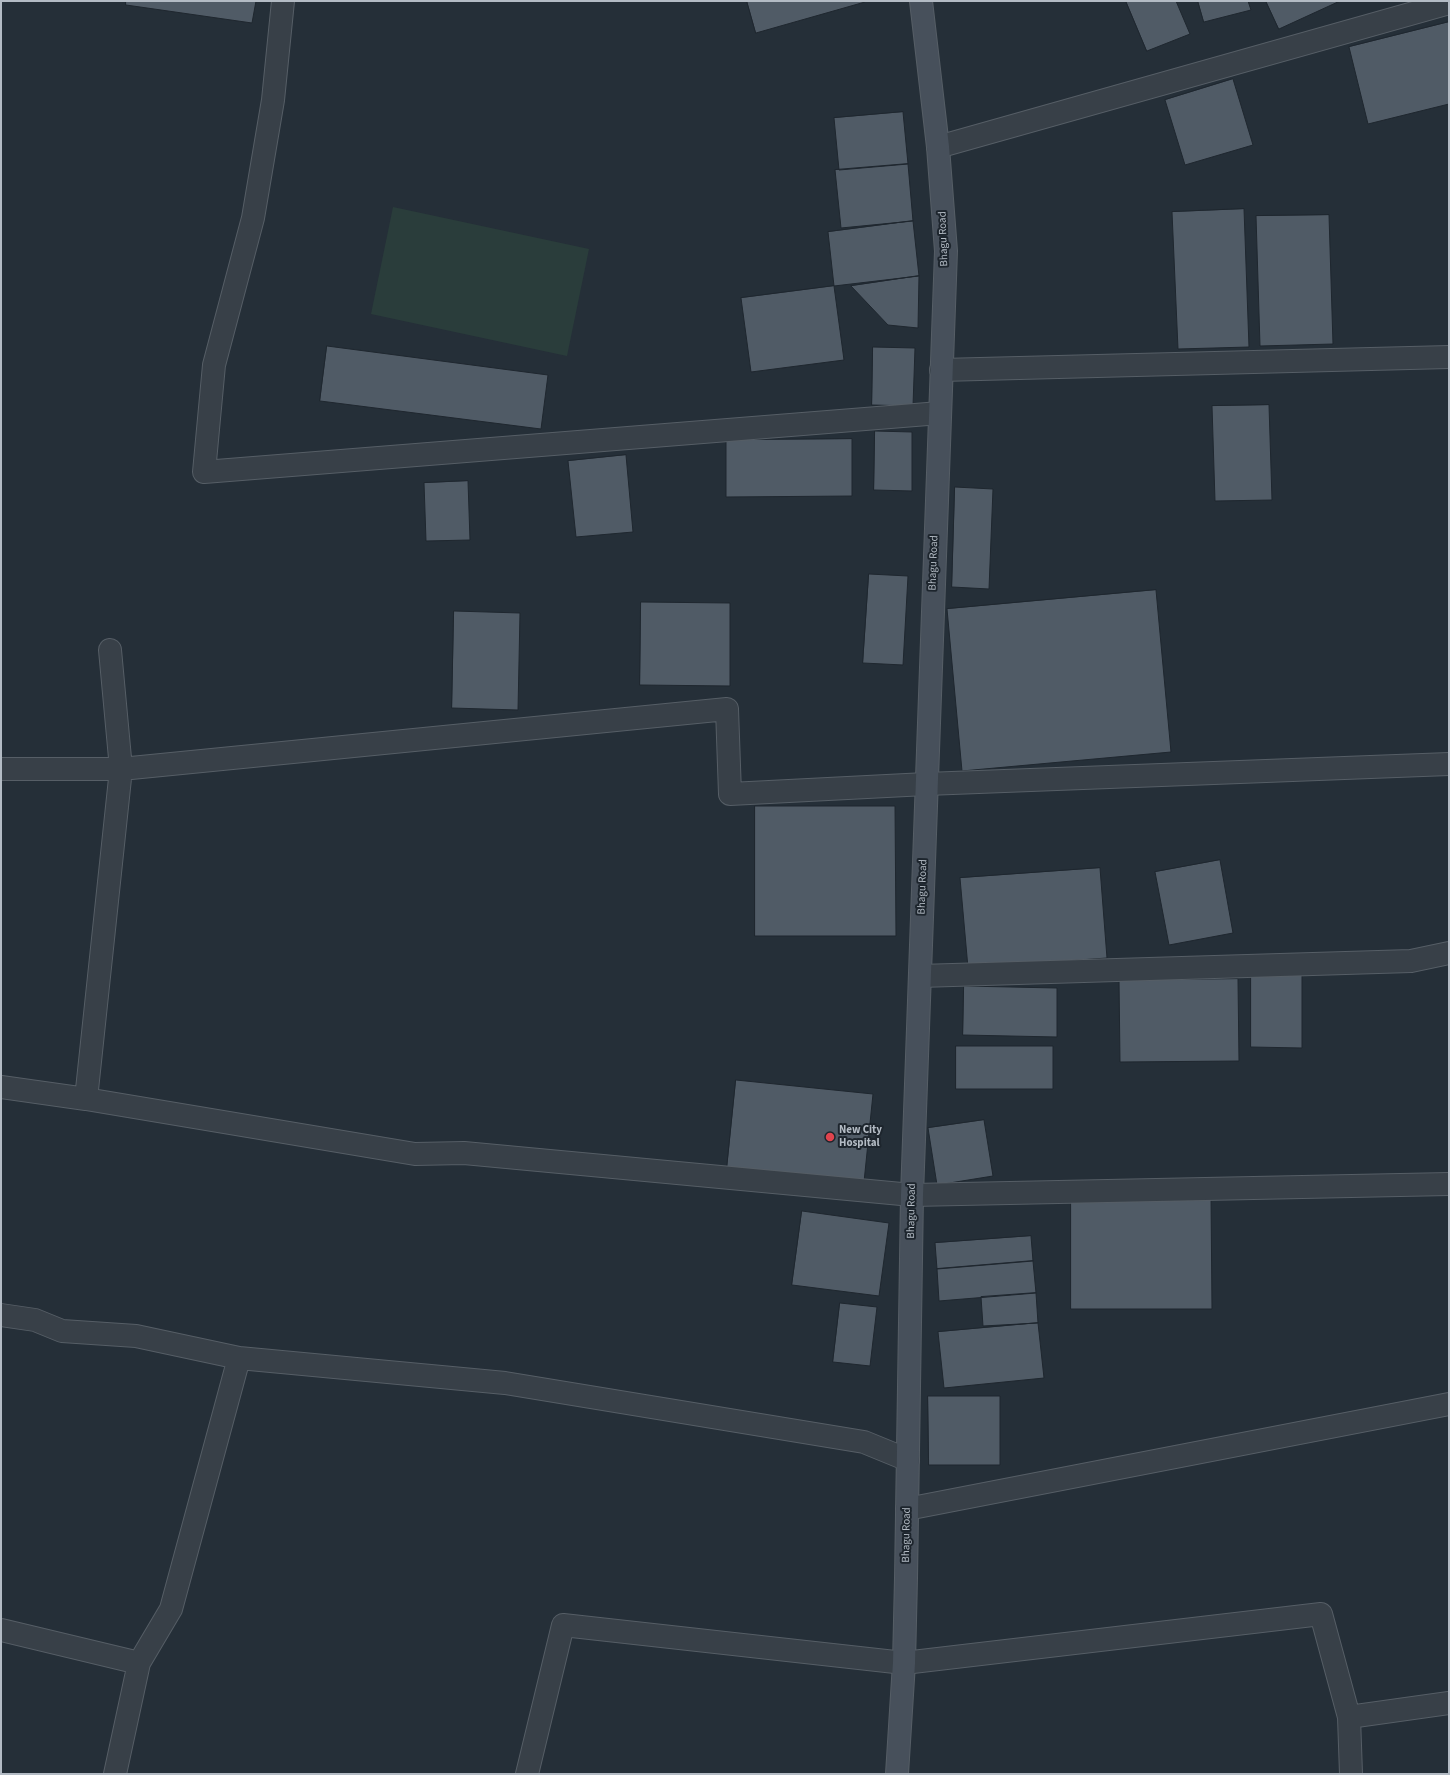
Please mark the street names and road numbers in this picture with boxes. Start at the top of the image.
street label: Bhagu Road [936,211,952,267]
street label: Bhagu Road [926,535,942,591]
street label: Bhagu Road [915,859,931,915]
street label: Bhagu Road [905,1183,919,1239]
street label: Bhagu Road [900,1507,914,1563]

